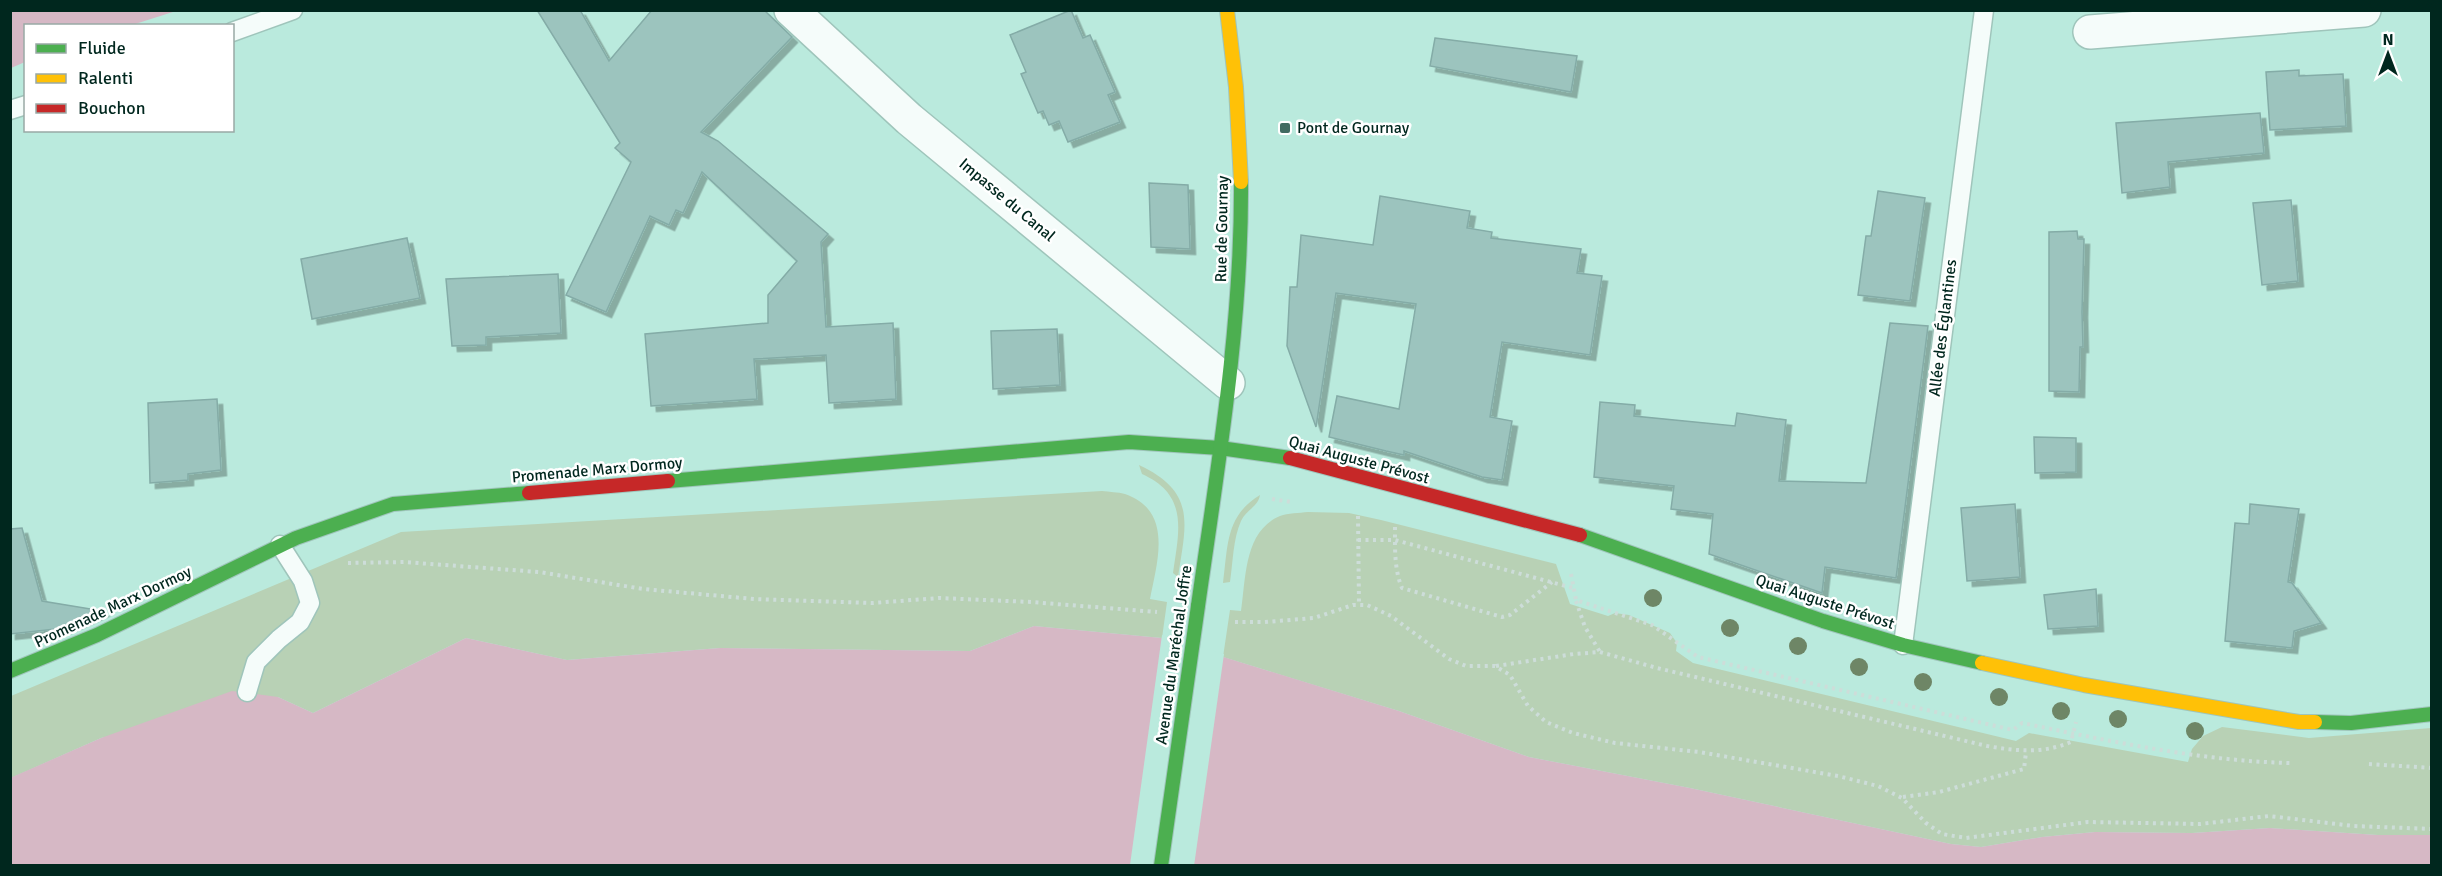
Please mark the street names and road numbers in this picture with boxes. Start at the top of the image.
street label: Impasse du Canal [955,154,1059,246]
street label: Rue de Gournay [1211,175,1233,283]
street label: Allée des Églantines [1925,258,1961,398]
street label: Quai Auguste Prévost [1286,432,1432,489]
street label: Promenade Marx Dormoy [511,453,684,487]
street label: Promenade Marx Dormoy [31,562,195,652]
street label: Avenue du Maréchal Joffre [1151,564,1197,746]
street label: Quai Auguste Prévost [1753,570,1897,634]

